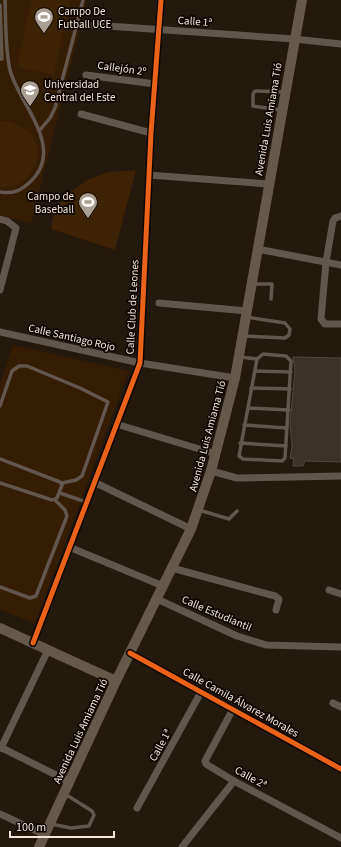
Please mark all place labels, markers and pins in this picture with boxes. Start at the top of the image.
place label: Campo De Futball UCE [58,4,112,32]
sports icon: Campo De Futball UCE [33,6,55,34]
place label: Universidad Central del Este [44,77,116,105]
school or university icon: Universidad Central del Este [19,79,41,107]
place label: Campo de Baseball [27,189,75,217]
sports icon: Campo de Baseball [77,191,99,219]

